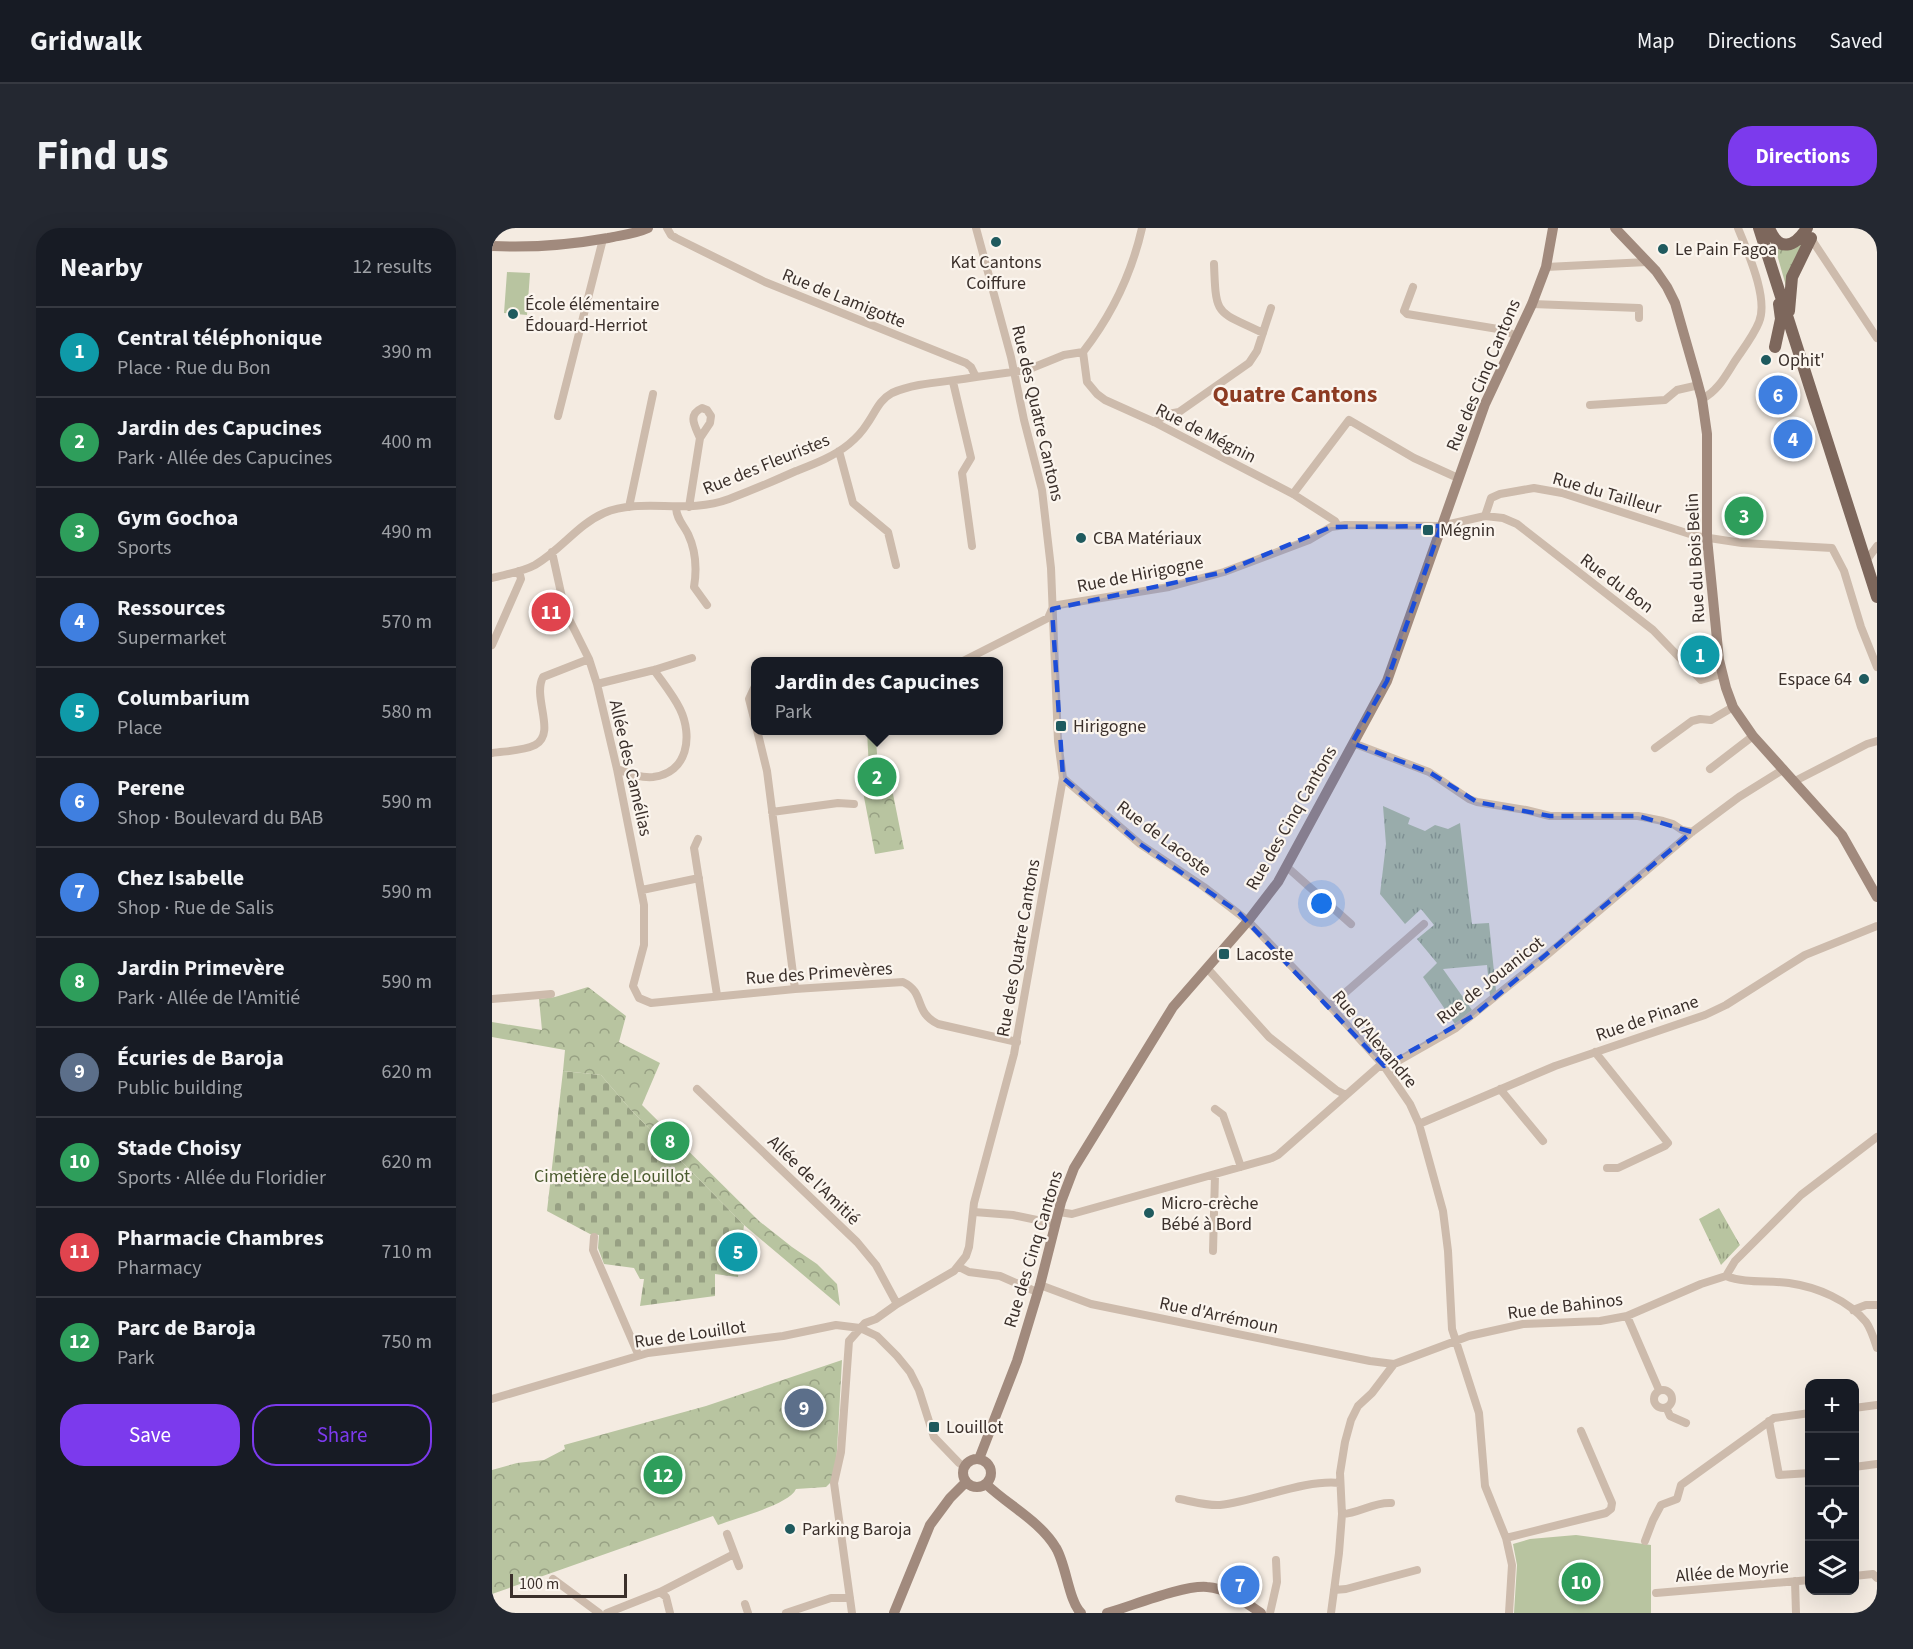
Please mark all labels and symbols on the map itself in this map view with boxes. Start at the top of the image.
marker: Kat Cantons Coiffure [989,235,1003,249]
place label: Le Pain Fagoa [1675,237,1777,262]
marker: Le Pain Fagoa [1656,242,1670,256]
place label: Kat Cantons Coiffure [950,250,1042,296]
street label: Rue de Lamigotte [778,262,909,335]
place label: École élémentaire Édouard-Herriot [525,292,659,338]
street label: Rue des Cinq Cantons [1440,295,1527,455]
marker: École élémentaire Édouard-Herriot [506,307,520,321]
street label: Rue des Quatre Cantons [1005,323,1070,504]
place label: Ophit' [1778,348,1825,373]
marker: Ophit' [1759,353,1773,367]
pin: 6 [1758,372,1798,418]
district label: Quatre Cantons [1213,377,1377,412]
street label: Rue de Mégnin [1151,397,1261,470]
pin: 4 [1774,416,1812,462]
street label: Rue des Fleuristes [699,428,833,501]
street label: Rue du Tailleur [1550,466,1665,521]
street label: Rue du Bois Belin [1680,492,1711,624]
pin: 3 [1724,494,1764,538]
place label: Mégnin [1440,518,1495,543]
marker: Mégnin [1421,523,1435,537]
place label: CBA Matériaux [1093,526,1201,551]
marker: CBA Matériaux [1074,531,1088,545]
street label: Rue du Bon [1575,547,1659,619]
street label: Rue de Hirigogne [1075,550,1206,599]
pin: 11 [532,590,570,634]
pin: 1 [1680,632,1720,678]
place label: Espace 64 [1778,667,1852,692]
marker: Espace 64 [1857,672,1871,686]
street label: Allée des Camélias [603,697,658,839]
place label: Hirigogne [1073,714,1146,739]
marker: Hirigogne [1054,719,1068,733]
street label: Rue des Cinq Cantons [1240,741,1343,895]
pin: 2 [858,754,896,800]
street label: Rue de Lacoste [1111,795,1216,882]
street label: Rue des Quatre Cantons [991,857,1046,1039]
your location [1307,889,1336,918]
street label: Rue de Jouanicot [1431,931,1549,1030]
place label: Lacoste [1236,942,1293,967]
marker: Lacoste [1217,947,1231,961]
street label: Rue des Primevères [745,956,893,991]
street label: Rue d'Alexandre [1326,985,1423,1094]
street label: Rue de Pinane [1592,989,1702,1048]
pin: 8 [650,1118,690,1164]
street label: Allée de l'Amitié [762,1130,865,1231]
park label: Cimetière de Louillot [534,1164,690,1189]
street label: Rue des Cinq Cantons [998,1168,1069,1331]
place label: Micro-crèche Bébé à Bord [1161,1191,1258,1237]
marker: Micro-crèche Bébé à Bord [1142,1206,1156,1220]
pin: 5 [718,1230,758,1274]
street label: Rue de Bahinos [1506,1287,1624,1326]
street label: Rue d'Arrémoun [1157,1291,1281,1340]
street label: Rue de Louillot [633,1314,747,1355]
pin: 9 [784,1386,824,1430]
place label: Louillot [946,1415,1003,1440]
marker: Louillot [927,1420,941,1434]
pin: 12 [644,1452,682,1498]
place label: Parking Baroja [802,1517,912,1542]
marker: Parking Baroja [783,1522,797,1536]
street label: Allée de Moyrie [1674,1554,1790,1589]
pin: 10 [1562,1560,1600,1604]
pin: 7 [1220,1562,1260,1608]
scale bar [510,1571,627,1598]

